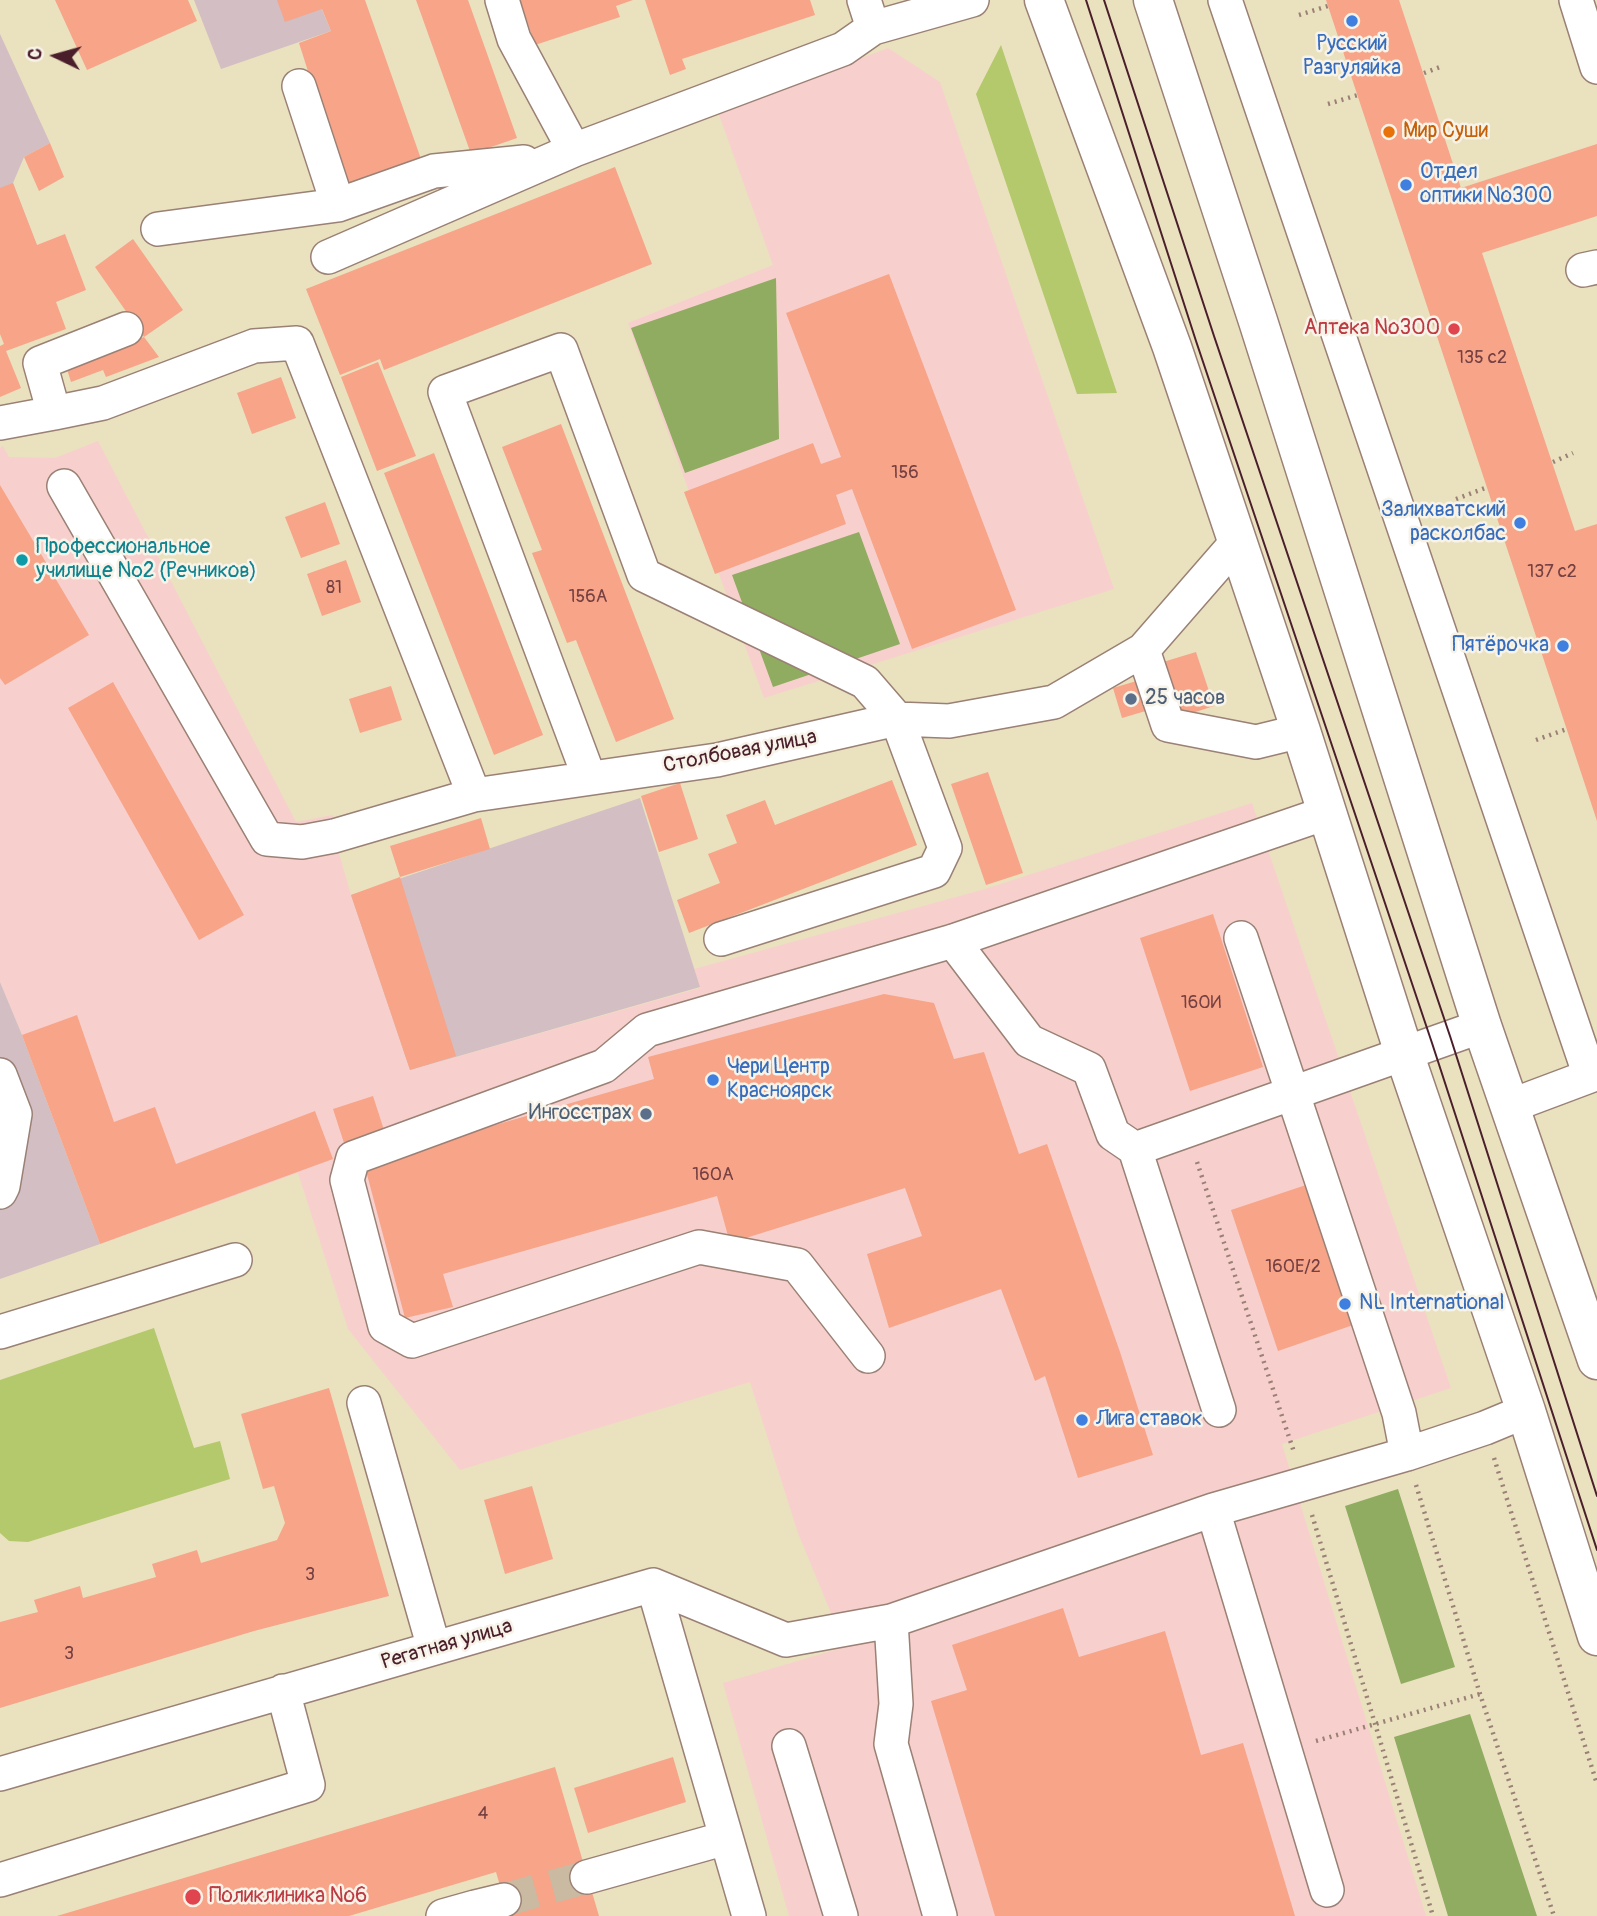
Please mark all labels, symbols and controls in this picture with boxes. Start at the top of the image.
marker: Русский Разгуляйка [1344,13,1360,29]
north arrow [21,21,91,91]
place label: Русский Разгуляйка [1303,32,1401,82]
text: С [23,47,48,61]
place label: Мир Суши [1403,119,1488,145]
marker: Мир Суши [1381,124,1397,140]
place label: Отдел оптики №300 [1420,160,1552,210]
marker: Отдел оптики №300 [1398,177,1414,193]
place label: Аптека №300 [1304,316,1440,342]
marker: Аптека №300 [1446,321,1462,337]
house number: 135 с2 [1457,347,1507,369]
house number: 156 [891,462,919,484]
place label: Залихватский расколбас [1381,498,1506,548]
marker: Залихватский расколбас [1512,515,1528,531]
place label: Профессиональное училище Nº2 (Речников) [36,535,257,585]
marker: Профессиональное училище Nº2 (Речников) [14,552,30,568]
house number: 137 с2 [1527,561,1577,583]
house number: 81 [326,577,342,599]
house number: 156А [569,586,607,608]
place label: Пятёрочка [1452,633,1549,659]
marker: Пятёрочка [1555,638,1571,654]
place label: 25 часов [1145,686,1225,712]
marker: 25 часов [1123,691,1139,707]
street label: Столбовая улица [661,725,819,779]
house number: 160И [1181,992,1221,1014]
place label: Чери Центр Красноярск [727,1055,832,1105]
marker: Чери Центр Красноярск [705,1072,721,1088]
place label: Ингосстрах [529,1101,632,1127]
marker: Ингосстрах [638,1106,654,1122]
house number: 160А [692,1164,734,1186]
house number: 160Е/2 [1265,1256,1321,1278]
place label: NL International [1359,1291,1504,1317]
marker: NL International [1337,1296,1353,1312]
place label: Лига ставок [1096,1407,1202,1433]
marker: Лига ставок [1074,1412,1090,1428]
house number: 3 [305,1564,315,1586]
street label: Регатная улица [379,1614,515,1676]
house number: 3 [64,1643,74,1665]
house number: 4 [478,1803,488,1825]
place label: Поликлиника №6 [209,1884,367,1910]
marker: Поликлиника №6 [183,1887,203,1907]

